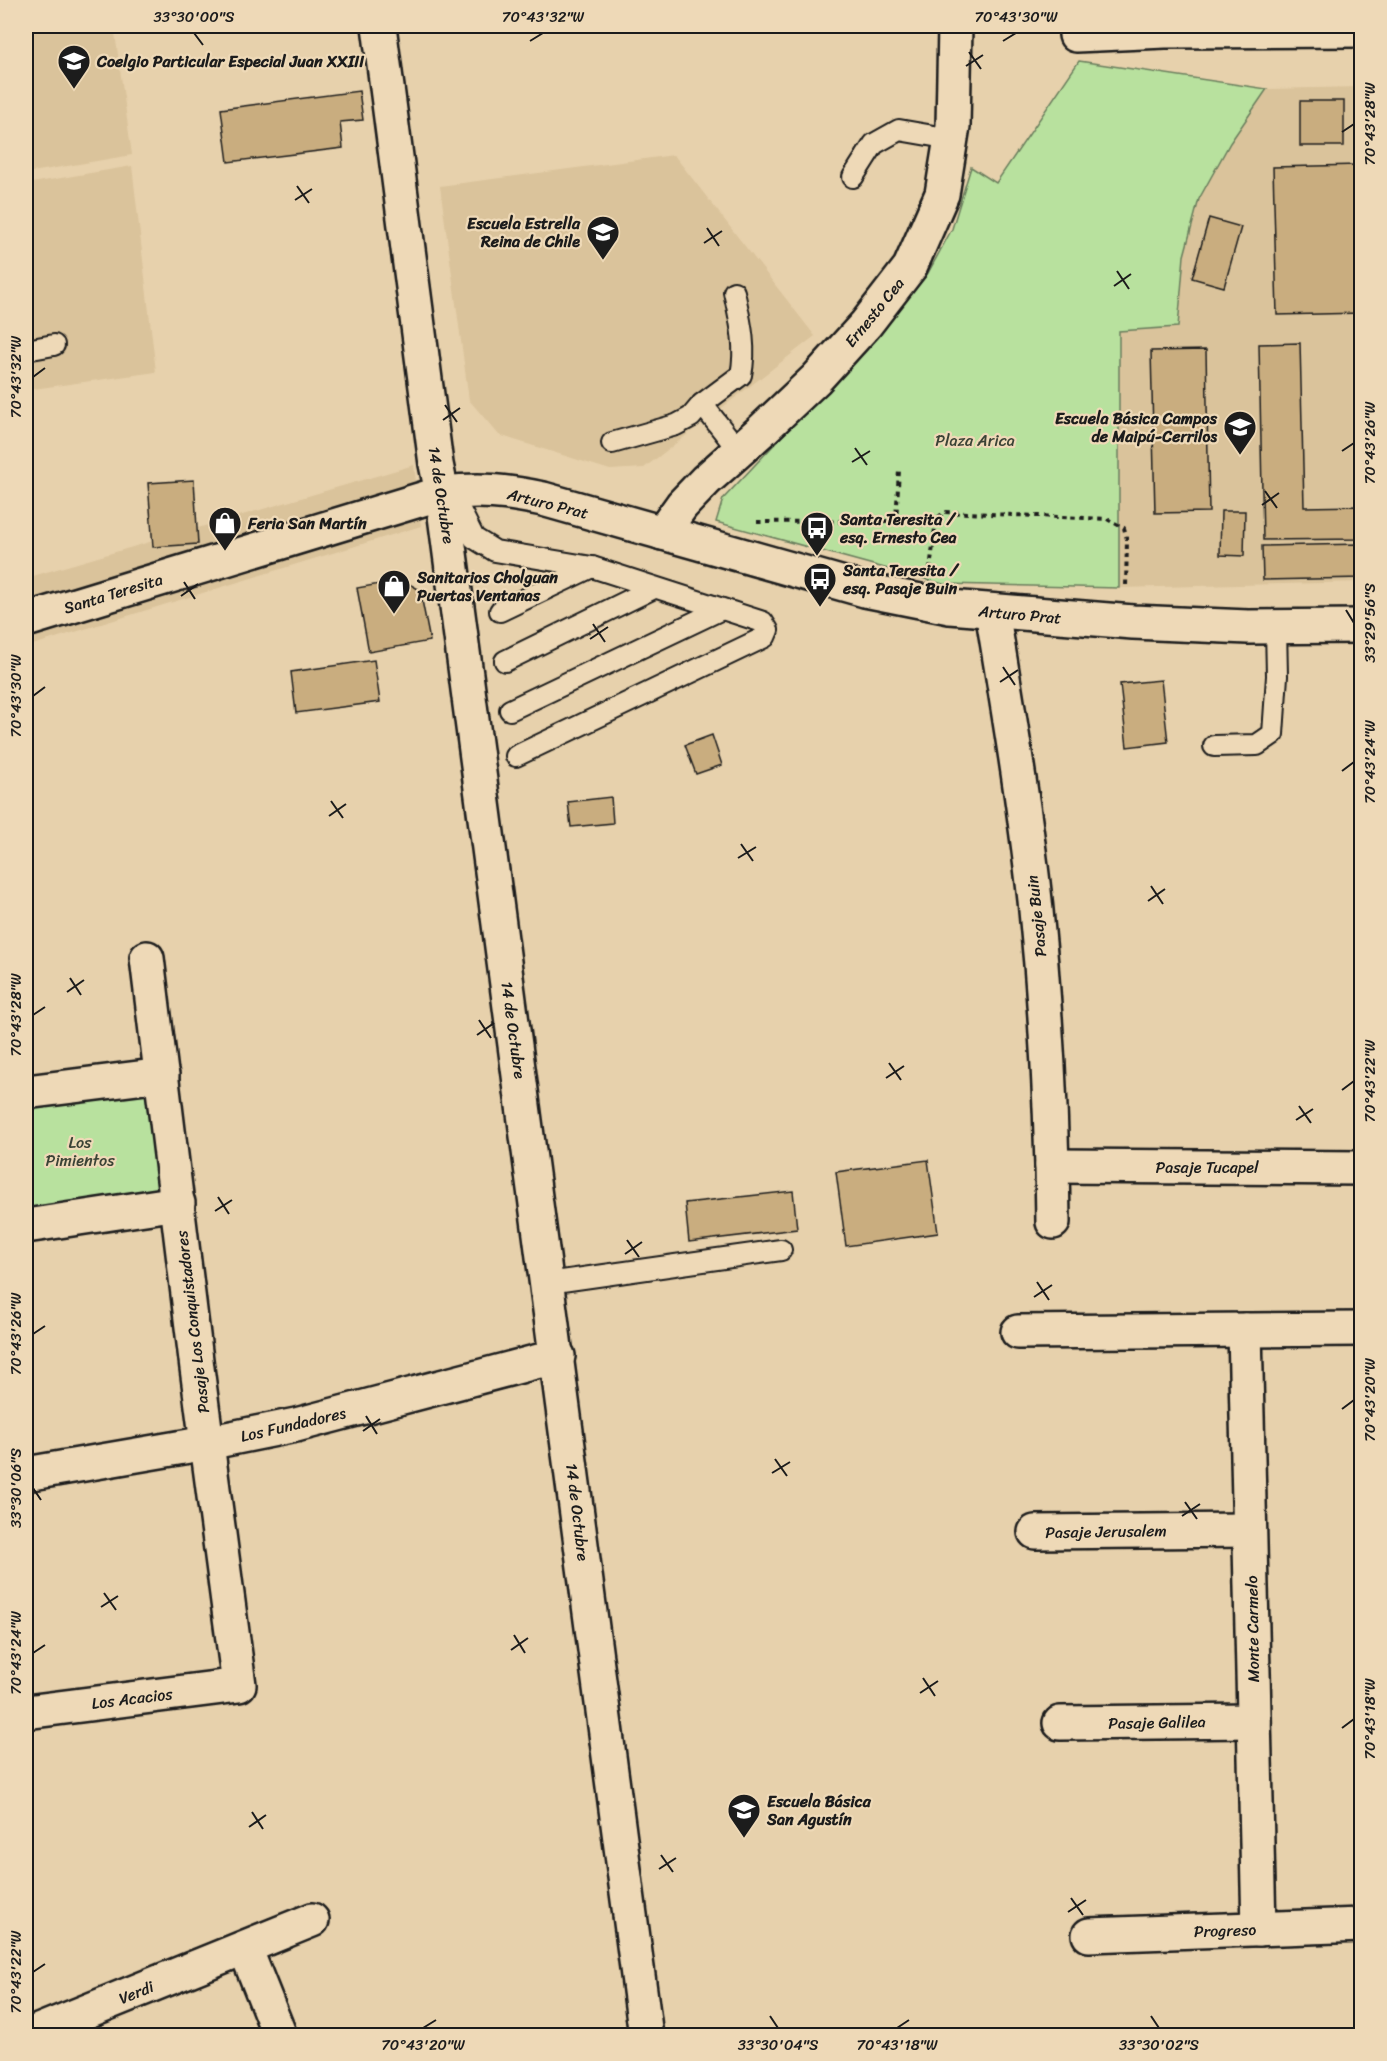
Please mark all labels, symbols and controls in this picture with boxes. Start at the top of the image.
text: 33°30'00"S [154,4,235,30]
text: 70°43'32"W [502,4,585,30]
text: 70°43'30"W [974,4,1058,30]
school or university icon: Coelgio Particular Especial Juan XXIII [56,43,92,90]
place label: Coelgio Particular Especial Juan XXIII [96,47,364,76]
text: 70°43'28"W [1357,82,1383,166]
place label: Escuela Estrella Reina de Chile [467,209,581,256]
school or university icon: Escuela Estrella Reina de Chile [585,214,621,261]
street label: Ernesto Cea [837,271,912,354]
text: 70°43'32"W [3,335,29,418]
text: 70°43'26"W [1357,401,1383,484]
place label: Escuela Básica Campos de Maipú-Cerrilos [1055,404,1218,451]
school or university icon: Escuela Básica Campos de Maipú-Cerrilos [1222,409,1258,456]
park label: Plaza Arica [935,426,1015,455]
street label: 14 de Octubre [419,444,464,546]
street label: Arturo Prat [503,479,592,528]
shop icon: Feria San Martín [207,505,243,552]
place label: Santa Teresita / esq. Ernesto Cea [839,505,956,552]
place label: Feria San Martín [247,509,367,538]
bus stop icon: Santa Teresita / esq. Ernesto Cea [799,510,835,557]
place label: Santa Teresita / esq. Pasaje Buin [842,556,959,603]
bus stop icon: Santa Teresita / esq. Pasaje Buin [802,561,838,608]
place label: Sanitarios Cholguan Puertas Ventanas [416,563,558,610]
street label: Santa Teresita [60,565,166,622]
shop icon: Sanitarios Cholguan Puertas Ventanas [376,568,412,615]
text: 33°29'56"S [1357,583,1383,663]
street label: Arturo Prat [976,596,1062,633]
text: 70°43'30"W [3,654,29,738]
text: 70°43'24"W [1357,720,1383,804]
street label: Pasaje Buin [1018,873,1055,958]
text: 70°43'28"W [3,973,29,1057]
street label: 14 de Octubre [492,979,535,1081]
text: 70°43'22"W [1357,1039,1383,1122]
park label: Los Pimientos [45,1128,115,1175]
street label: Pasaje Tucapel [1156,1153,1259,1182]
street label: Pasaje Los Conquistadores [167,1228,218,1415]
text: 70°43'26"W [3,1292,29,1375]
text: 70°43'20"W [1357,1358,1383,1442]
street label: Los Fundadores [238,1398,349,1451]
text: 33°30'06"S [3,1448,29,1528]
street label: 14 de Octubre [557,1462,598,1563]
street label: Pasaje Jerusalem [1045,1516,1167,1547]
street label: Monte Carmelo [1237,1575,1268,1683]
text: 70°43'24"W [3,1611,29,1695]
text: 70°43'18"W [1357,1678,1383,1759]
street label: Los Acacios [90,1679,175,1718]
street label: Pasaje Galilea [1108,1707,1206,1738]
place label: Escuela Básica San Agustín [766,1787,872,1834]
school or university icon: Escuela Básica San Agustín [726,1792,762,1839]
street label: Progreso [1193,1915,1257,1946]
text: 70°43'22"W [3,1930,29,2013]
street label: Verdi [114,1972,159,2013]
text: 70°43'20"W [381,2032,465,2058]
text: 33°30'04"S [738,2032,819,2058]
text: 70°43'18"W [857,2032,938,2058]
text: 33°30'02"S [1119,2032,1200,2058]

